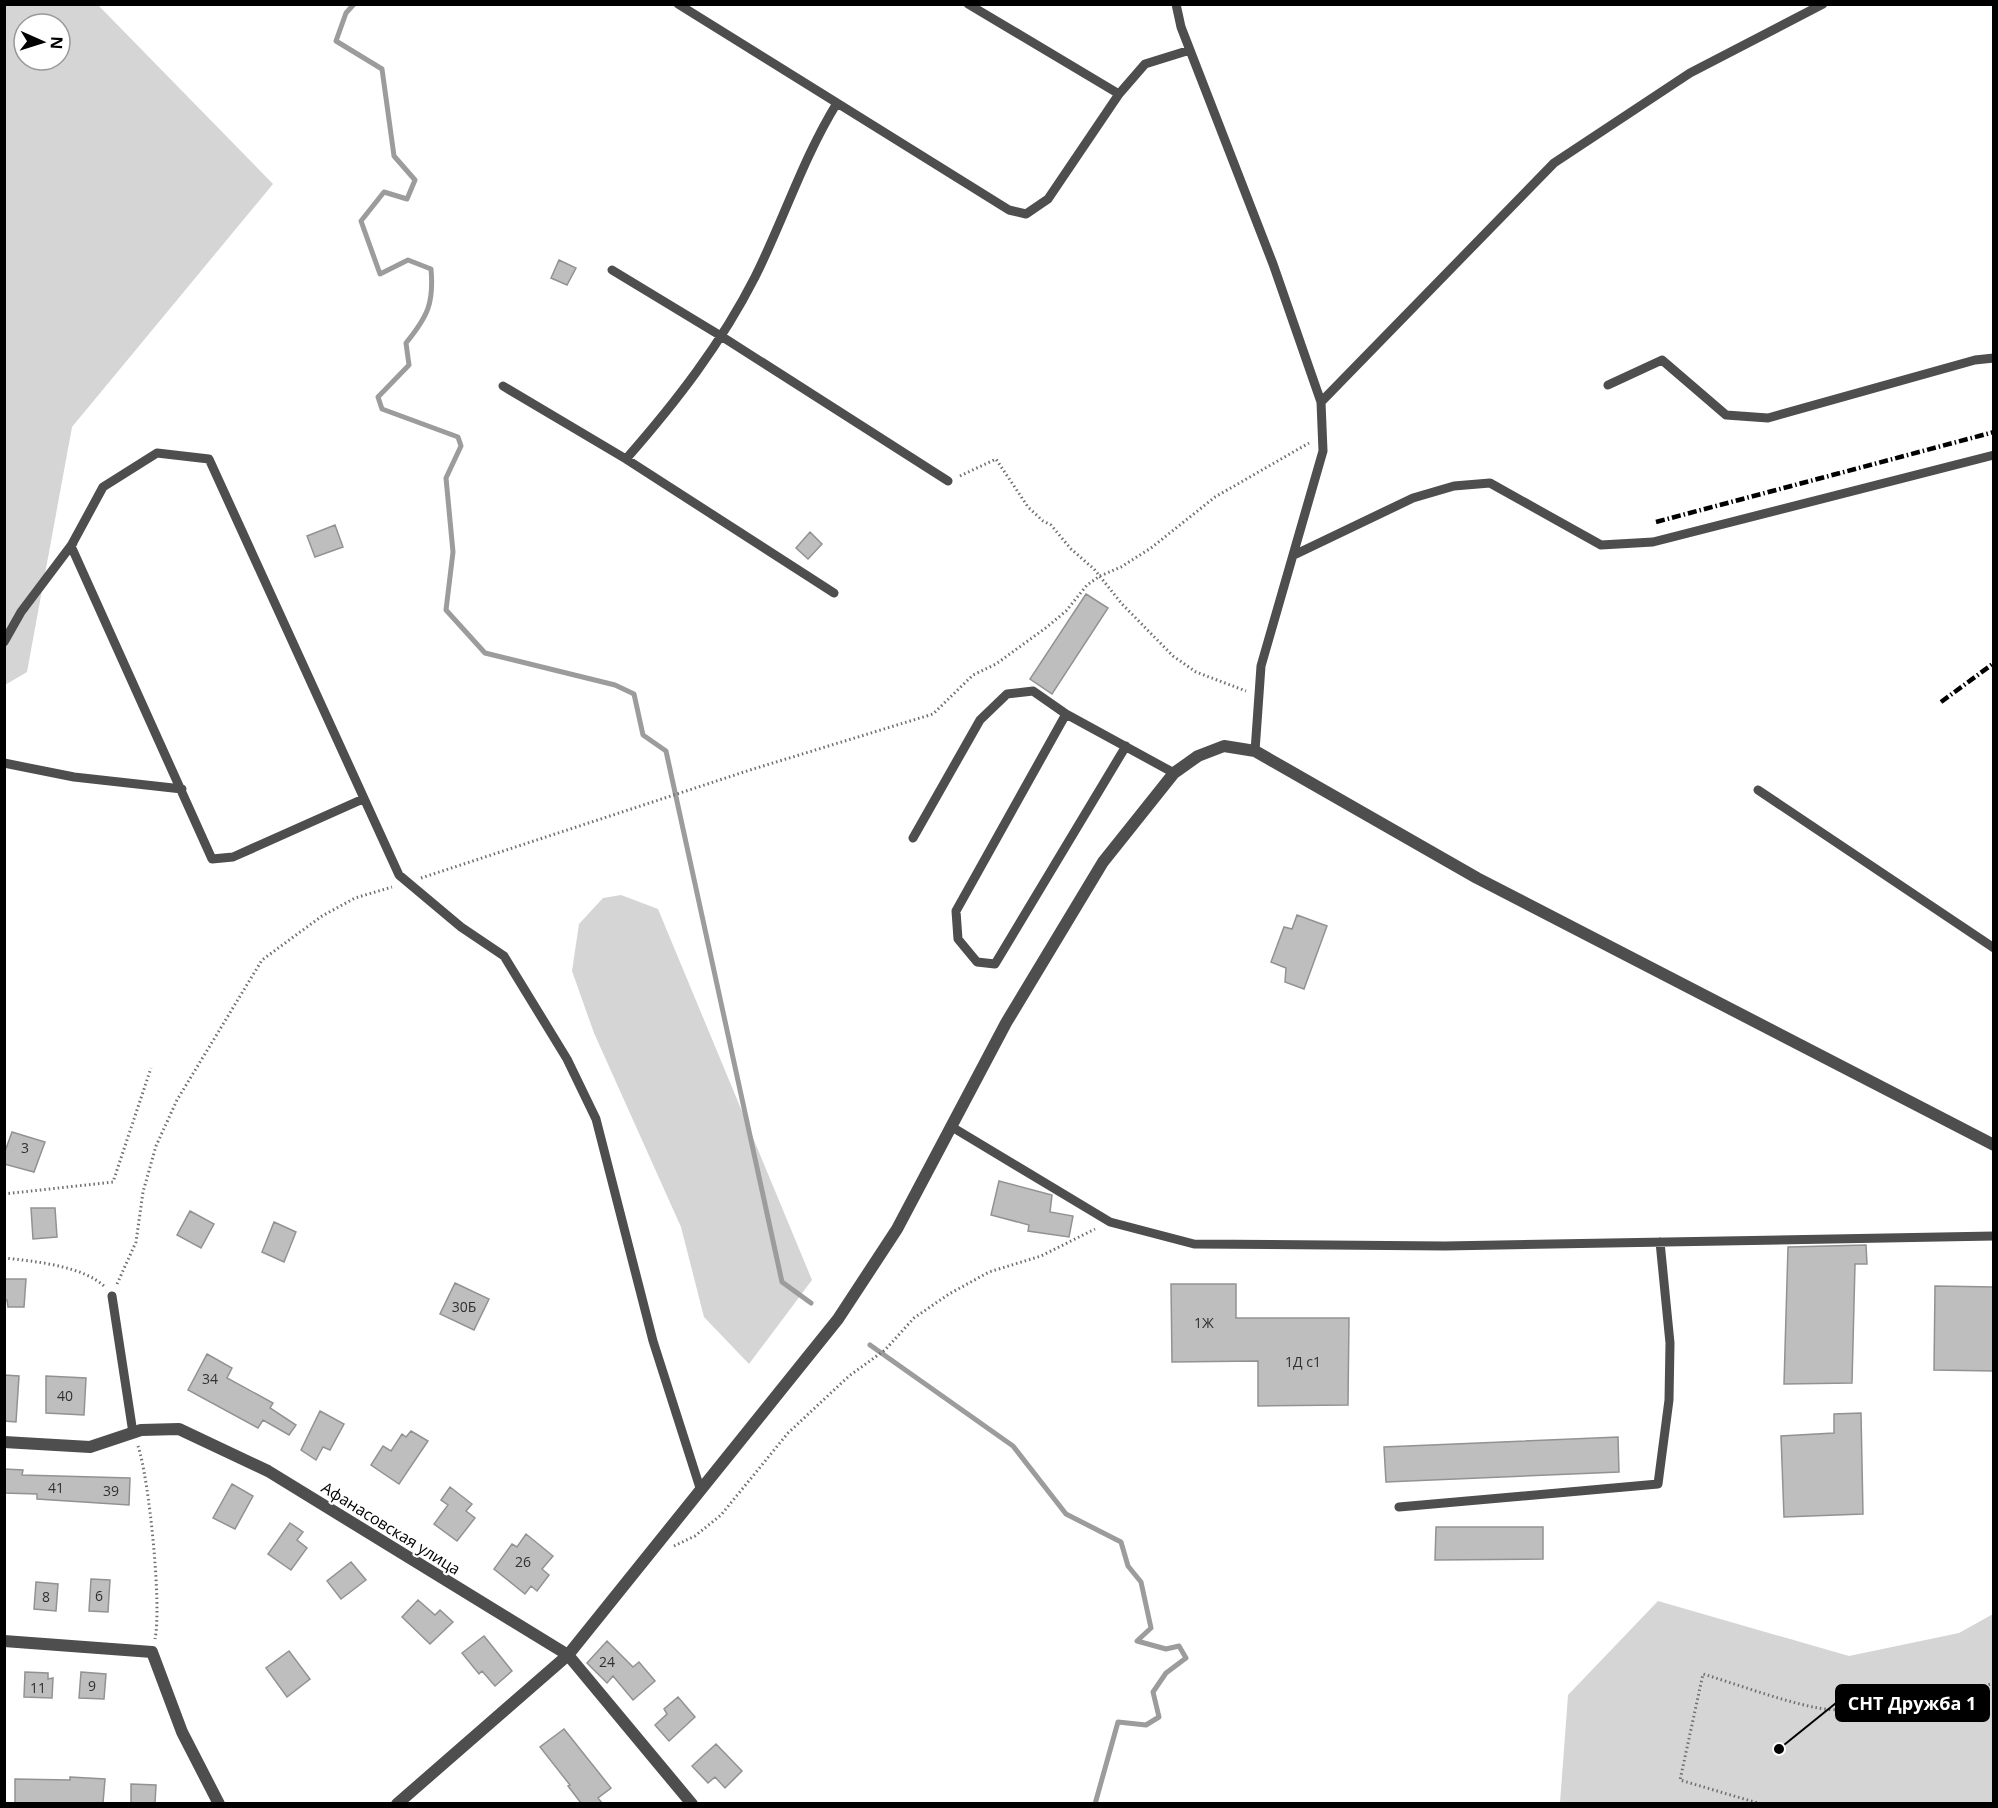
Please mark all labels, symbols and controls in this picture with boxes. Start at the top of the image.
north arrow [12,12,72,72]
text: N [46,36,68,50]
house number: 3 [21,1138,29,1157]
house number: 30Б [452,1297,476,1316]
house number: 1Ж [1194,1313,1214,1332]
house number: 1Д с1 [1285,1352,1321,1371]
house number: 34 [202,1369,218,1388]
house number: 40 [57,1386,73,1405]
street label: Афанасовская улица [317,1476,465,1580]
house number: 41 [48,1478,64,1497]
house number: 39 [103,1481,119,1500]
house number: 26 [515,1552,531,1571]
house number: 6 [95,1586,103,1605]
house number: 8 [42,1587,50,1606]
house number: 24 [599,1652,615,1671]
house number: 9 [88,1676,96,1695]
house number: 11 [30,1678,46,1697]
callout: СНТ Дружба 1 [1836,1685,1989,1721]
text: СНТ Дружба 1 [1848,1691,1976,1715]

